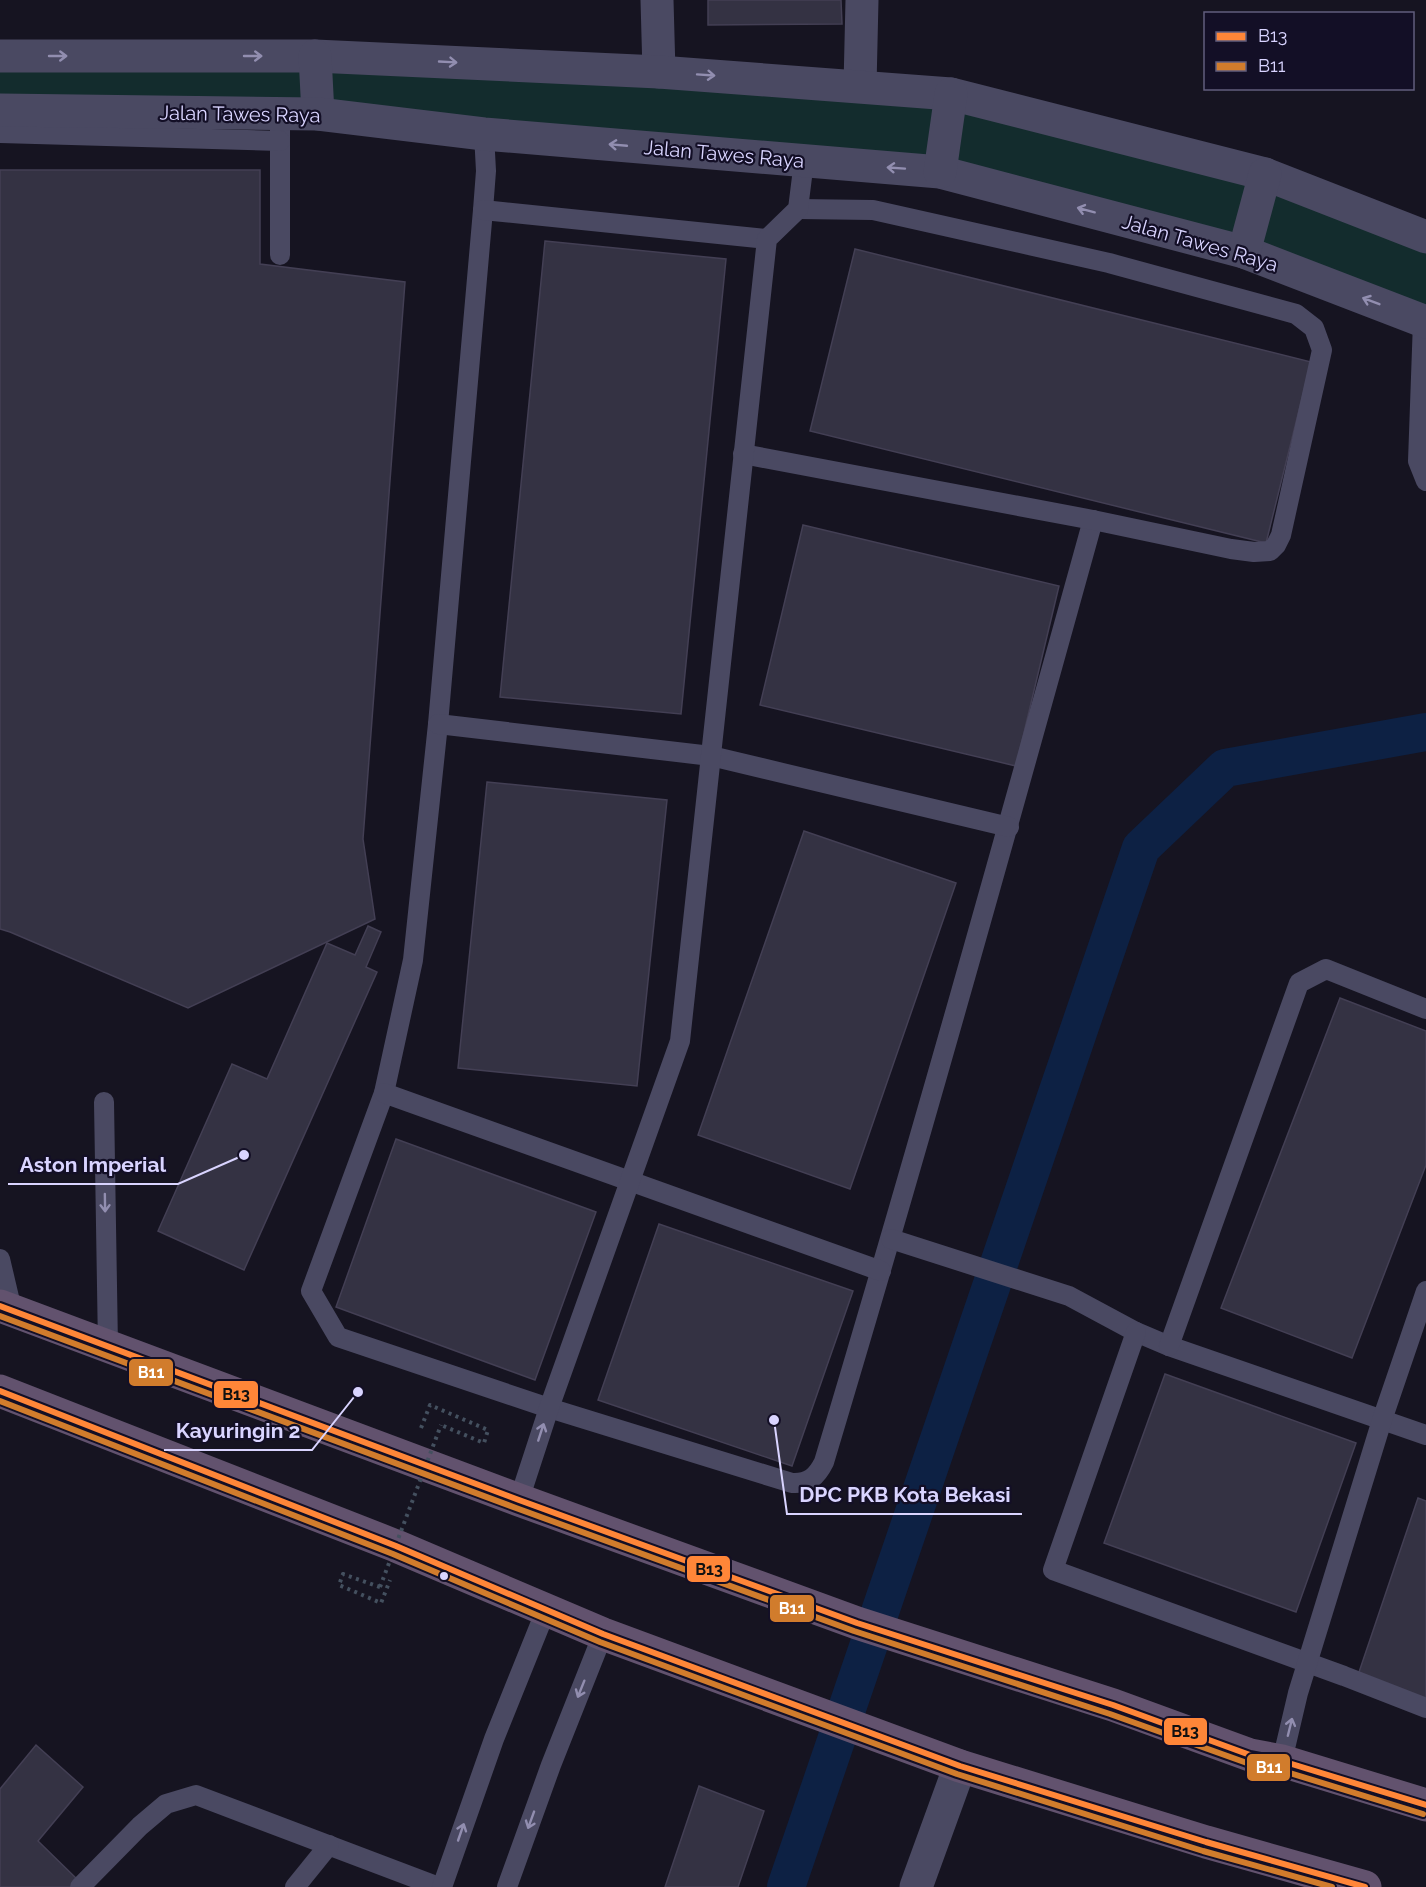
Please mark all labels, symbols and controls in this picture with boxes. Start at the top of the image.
legend [1204,12,1414,90]
text: B13 [1258,25,1287,46]
one-way arrow [48,50,68,62]
one-way arrow [243,50,263,62]
text: B11 [1258,55,1286,76]
one-way arrow [438,56,458,67]
one-way arrow [696,70,715,81]
street label: Jalan Tawes Raya [159,101,321,127]
street label: Jalan Tawes Raya [643,135,805,173]
one-way arrow [609,139,628,150]
one-way arrow [887,162,906,173]
one-way arrow [1077,204,1096,216]
street label: Jalan Tawes Raya [1119,209,1281,277]
one-way arrow [1363,295,1381,306]
callout: Aston Imperial [8,1145,178,1184]
text: Aston Imperial [20,1152,166,1177]
one-way arrow [99,1192,111,1212]
line badge: B11 [128,1358,174,1387]
text: B11 [138,1363,164,1382]
line badge: B13 [213,1380,259,1409]
text: B13 [222,1385,250,1404]
callout: Kayuringin 2 [164,1411,312,1450]
text: Kayuringin 2 [176,1418,300,1443]
one-way arrow [536,1423,547,1442]
callout: DPC PKB Kota Bekasi [787,1475,1022,1514]
text: DPC PKB Kota Bekasi [799,1482,1011,1507]
line badge: B13 [686,1555,731,1583]
text: B13 [695,1560,723,1579]
unlabelled marker [438,1570,450,1582]
line badge: B11 [769,1594,815,1623]
text: B11 [779,1599,805,1618]
one-way arrow [575,1679,586,1697]
line badge: B13 [1163,1717,1208,1746]
one-way arrow [1285,1718,1296,1738]
text: B13 [1171,1722,1199,1741]
line badge: B11 [1246,1753,1291,1782]
text: B11 [1256,1758,1282,1777]
one-way arrow [525,1810,536,1829]
one-way arrow [457,1823,468,1842]

